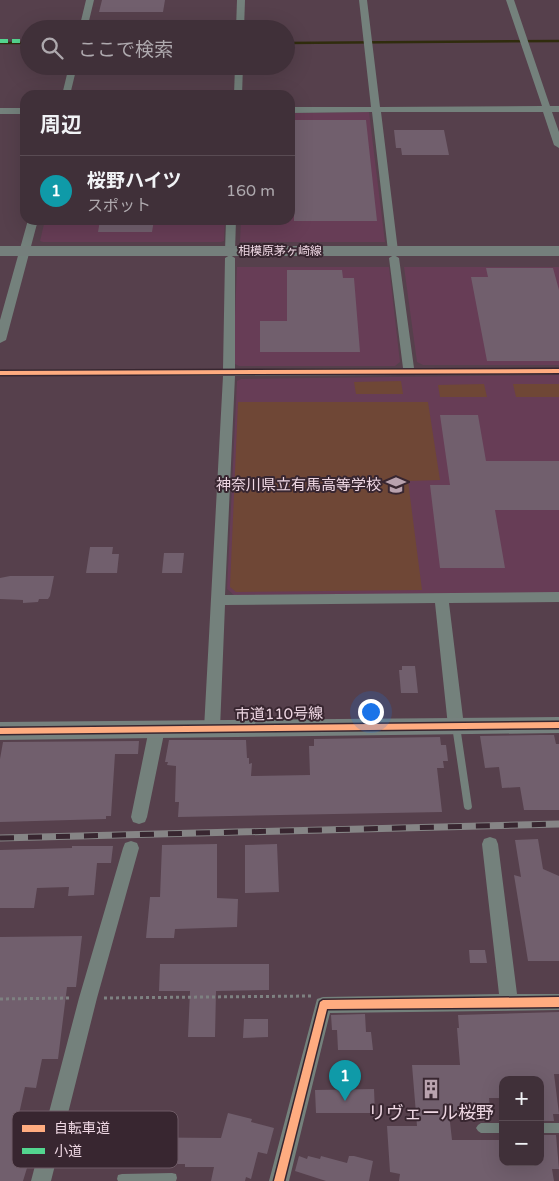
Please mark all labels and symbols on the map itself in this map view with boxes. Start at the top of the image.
street label: 相模原茅ヶ崎線 [238,244,322,258]
school or university icon: 神奈川県立有馬高等学校 [385,474,407,496]
place label: 神奈川県立有馬高等学校 [216,476,381,494]
your location [358,699,384,725]
street label: 市道110号線 [235,704,323,724]
pin: 1 [329,1060,361,1101]
building icon: リヴェール桜野 [420,1078,442,1100]
place label: リヴェール桜野 [368,1102,494,1124]
legend [12,1111,178,1168]
text: 自転車道 [54,1120,110,1137]
text: 小道 [54,1143,82,1160]

